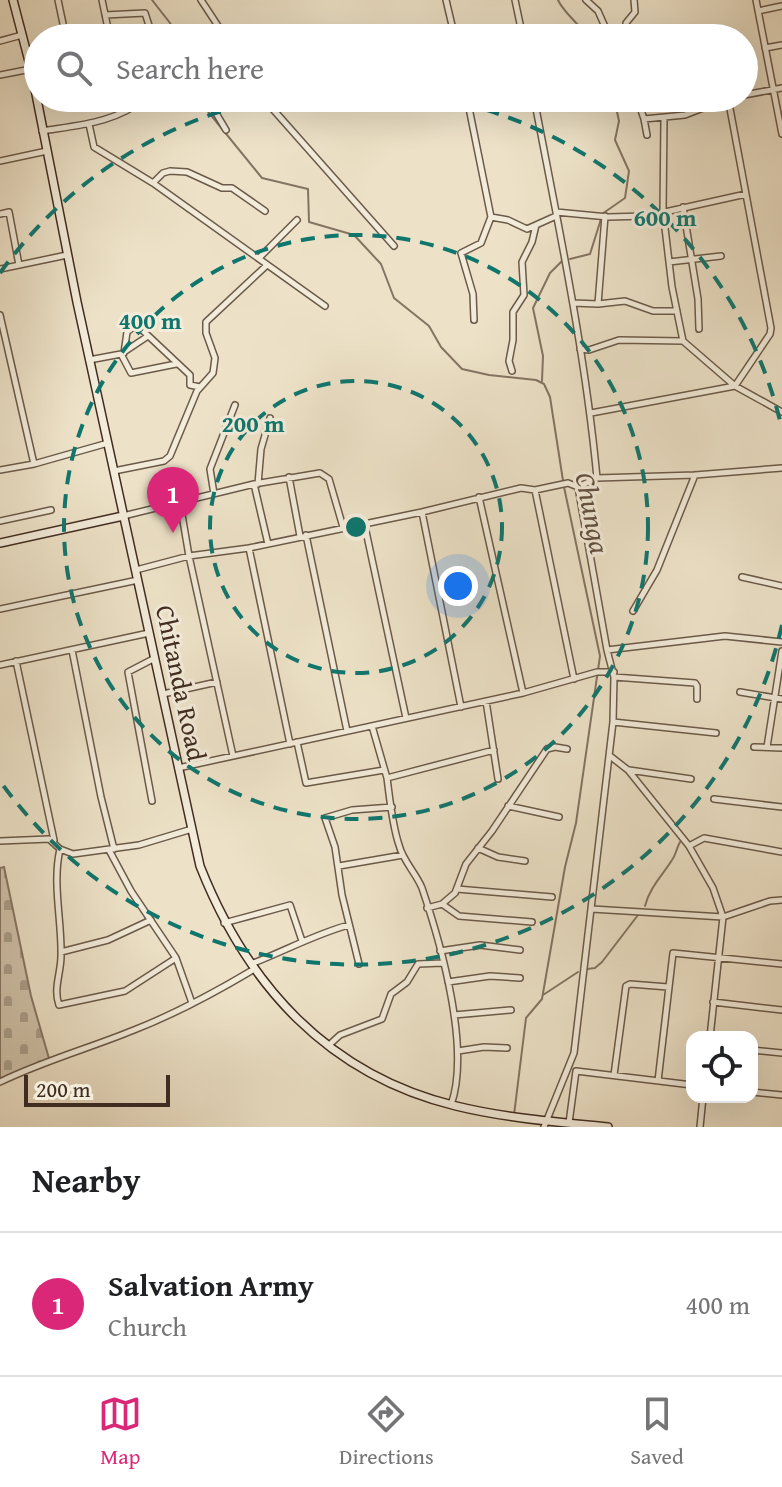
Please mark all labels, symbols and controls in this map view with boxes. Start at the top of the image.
search box [24,24,758,112]
icon: search [52,46,96,90]
text: Search here [116,46,264,90]
text: 600 m [633,200,697,235]
text: 400 m [118,303,182,338]
text: 200 m [221,406,285,441]
pin: 1 [147,467,199,533]
water label: Chunga [566,469,621,557]
centre of rings [342,513,370,541]
your location [438,566,478,606]
street label: Chitanda Road [146,601,217,765]
map controls [686,1031,758,1103]
button: locate [686,1031,758,1103]
scale bar [24,1071,170,1107]
text: 200 m [36,1073,91,1105]
text: Nearby [32,1155,141,1204]
text: Salvation Army [108,1263,314,1307]
text: 1 [51,1285,65,1324]
text: 400 m [685,1285,750,1324]
text: Church [108,1307,187,1346]
tab: Map [98,1392,142,1472]
tab: Directions [339,1392,434,1472]
tab: Saved [630,1392,684,1472]

